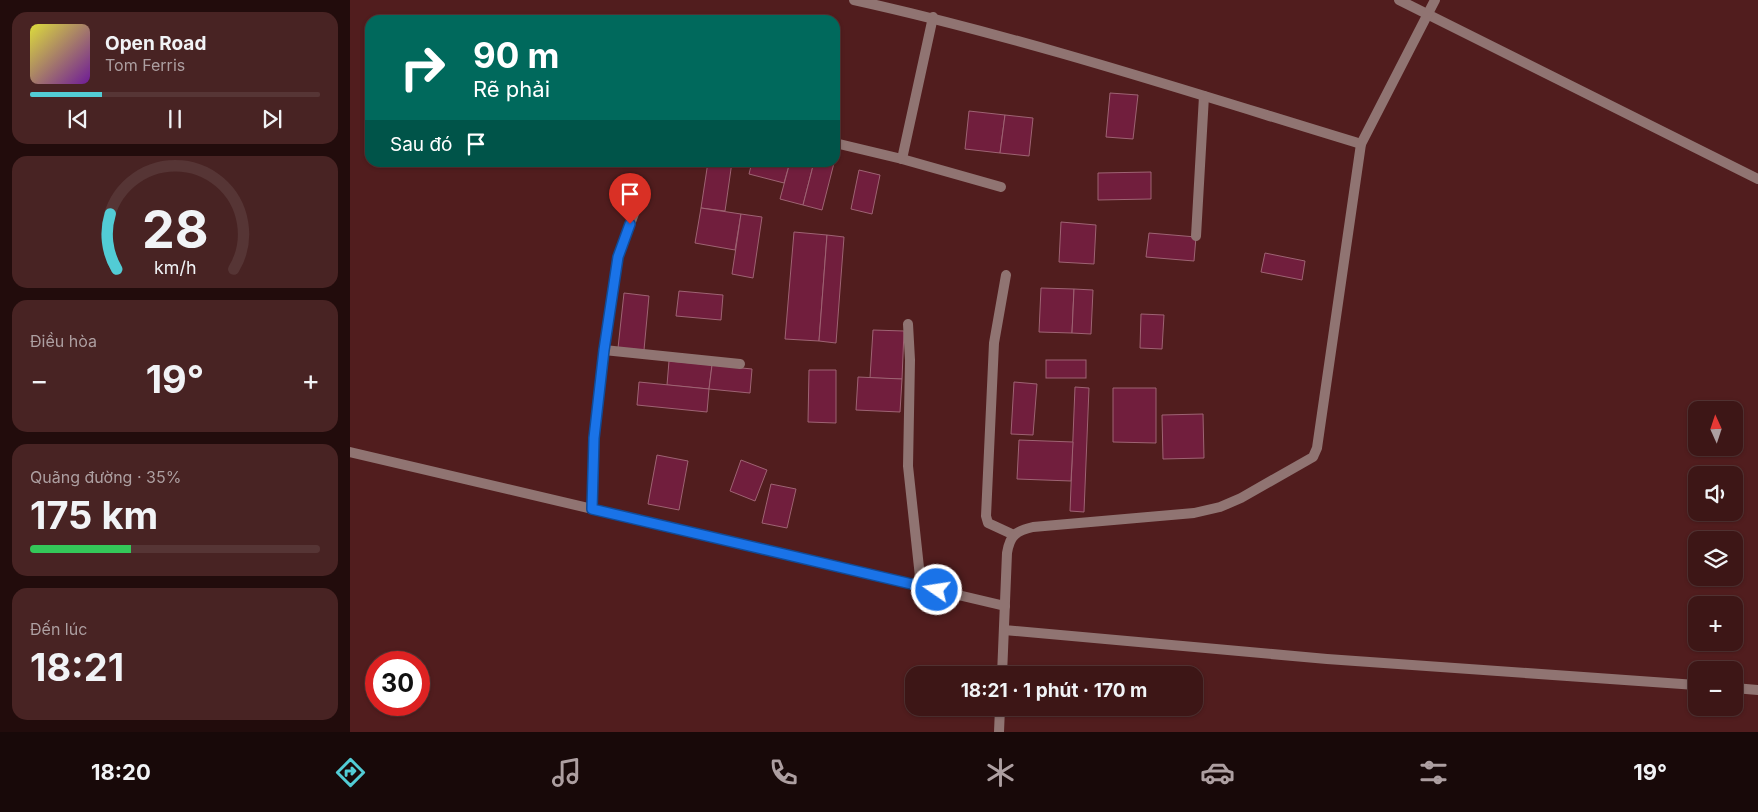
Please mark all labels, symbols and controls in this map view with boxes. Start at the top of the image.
text: Open Road [105,32,206,55]
text: 90 m [473,34,560,76]
icon: right [390,35,455,100]
text: Tom Ferris [105,55,185,75]
text: Rẽ phải [473,76,550,102]
icon: previous [64,105,92,133]
icon: pause [161,105,189,133]
icon: next [258,105,286,133]
icon: arrive [462,130,490,158]
text: Sau đó [390,133,452,156]
pin [609,173,651,224]
icon: arrive [616,180,644,208]
text: 28 [142,198,208,261]
text: km/h [154,257,196,278]
text: Điều hòa [30,331,97,351]
text: 19° [146,356,204,402]
text: − [30,363,49,397]
text: + [301,363,320,397]
north arrow [1688,401,1742,456]
map controls [1688,401,1743,716]
button: sound [1688,466,1743,521]
text: Quãng đường · 35% [30,467,181,487]
text: 175 km [30,492,158,538]
button: layers [1688,531,1743,586]
position arrow [910,563,962,615]
button: + [1688,596,1743,651]
text: Đến lúc [30,619,87,639]
text: 18:21 [30,644,124,690]
speed limit sign: 30 [365,651,430,716]
button: − [1688,661,1743,716]
text: 18:21 · 1 phút · 170 m [961,679,1147,702]
icon: directions [333,755,368,790]
icon: music [549,755,584,790]
icon: phone [766,755,801,790]
icon: climate [983,755,1018,790]
icon: car [1200,755,1235,790]
icon: filters [1416,755,1451,790]
text: 18:20 [91,759,151,785]
text: 19° [1633,759,1667,785]

